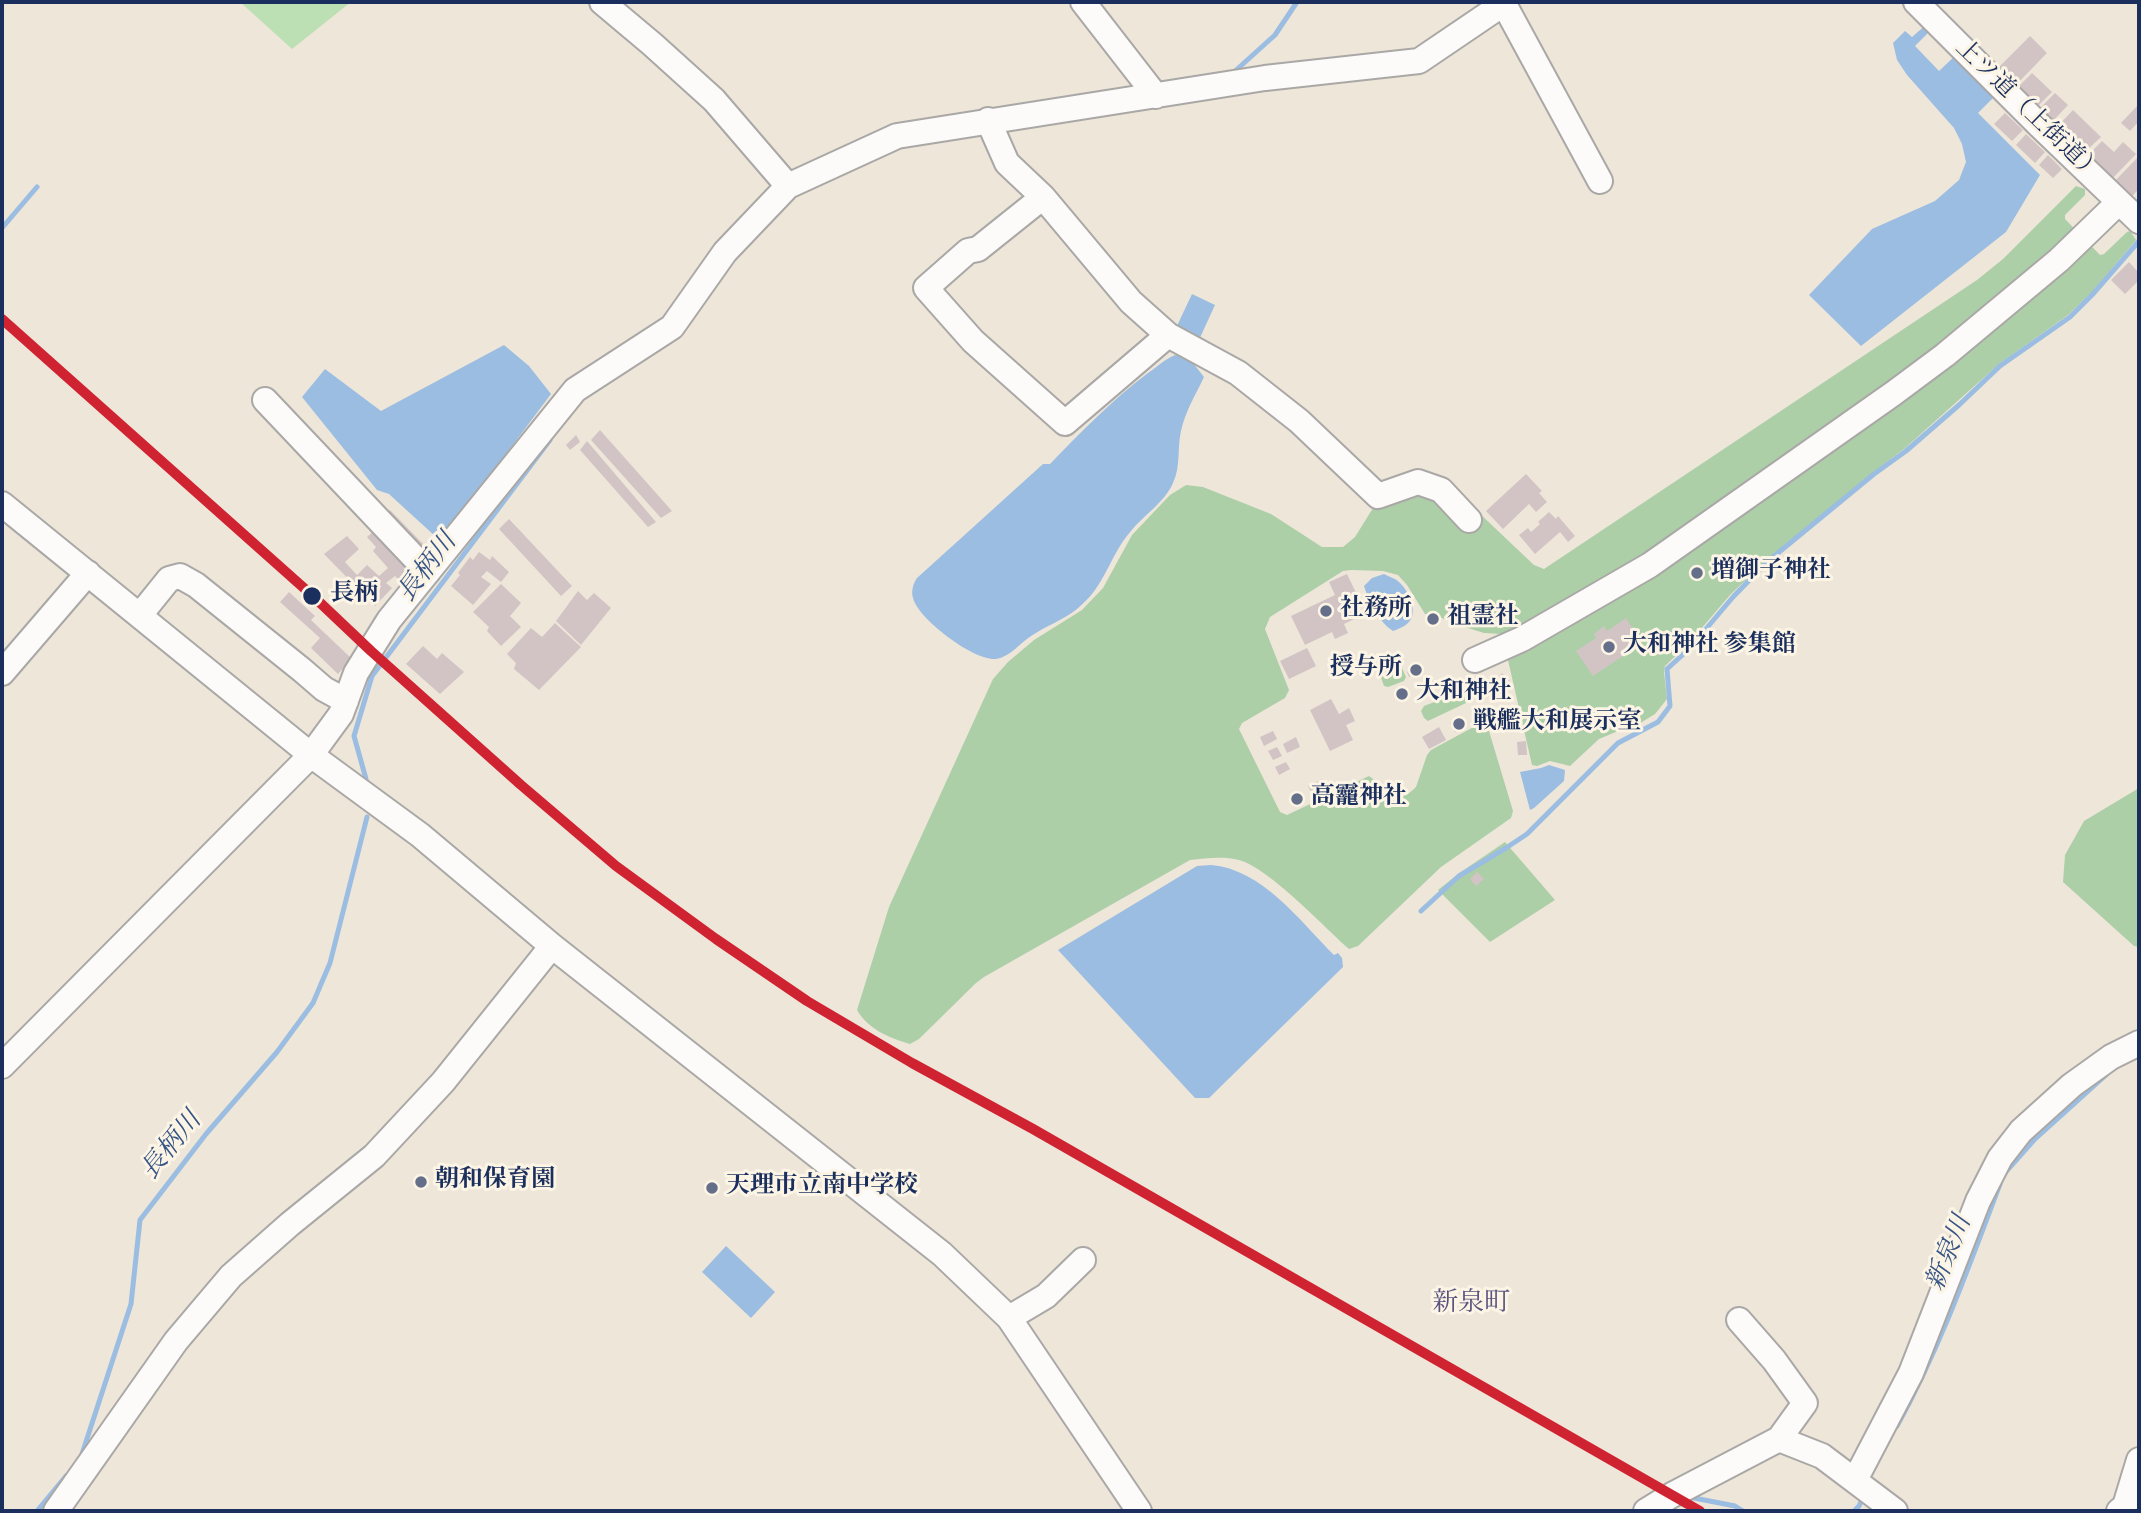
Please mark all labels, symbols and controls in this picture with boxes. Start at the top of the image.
street label: 上ツ道（上街道） [1948,35,2106,189]
water label: 長柄川 [393,528,465,610]
place label: 増御子神社 [1711,559,1831,587]
marker: 増御子神社 [1689,565,1705,581]
place label: 長柄 [330,582,378,610]
marker: 長柄 [301,585,323,607]
place label: 社務所 [1340,597,1412,625]
marker: 社務所 [1318,603,1334,619]
place label: 祖霊社 [1447,605,1519,633]
marker: 祖霊社 [1425,611,1441,627]
place label: 大和神社 参集館 [1623,633,1796,661]
marker: 大和神社 参集館 [1601,639,1617,655]
place label: 授与所 [1330,656,1402,684]
marker: 授与所 [1408,662,1424,678]
place label: 大和神社 [1416,680,1512,708]
marker: 大和神社 [1394,686,1410,702]
place label: 戦艦大和展示室 [1473,710,1641,738]
marker: 戦艦大和展示室 [1451,716,1467,732]
place label: 高龗神社 [1311,785,1407,813]
marker: 高龗神社 [1289,791,1305,807]
water label: 長柄川 [136,1107,210,1187]
place label: 朝和保育園 [435,1168,555,1196]
marker: 朝和保育園 [413,1174,429,1190]
place label: 天理市立南中学校 [726,1174,918,1202]
marker: 天理市立南中学校 [704,1180,720,1196]
water label: 新泉川 [1922,1212,1980,1296]
district label: 新泉町 [1432,1289,1510,1321]

